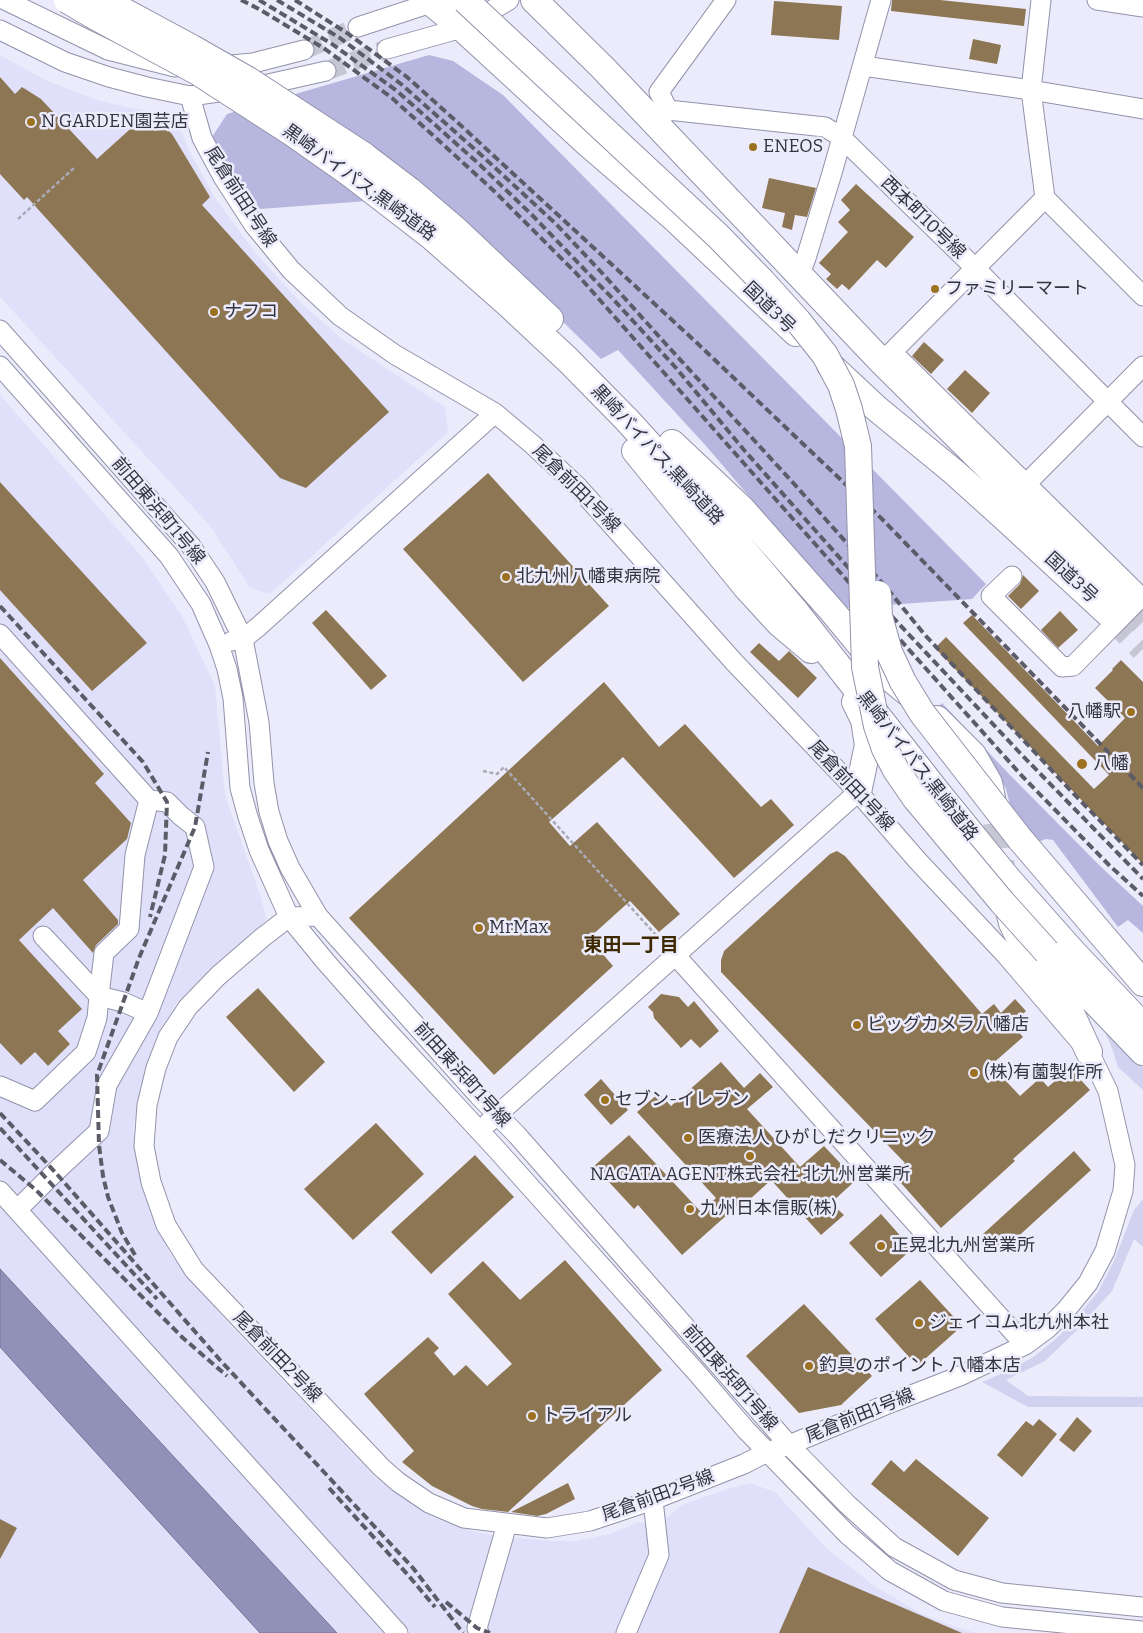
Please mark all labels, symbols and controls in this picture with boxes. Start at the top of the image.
place label: N GARDEN園芸店 [41,111,188,133]
marker: N GARDEN園芸店 [25,116,37,128]
street label: 黒崎バイパス;黒崎道路 [278,120,440,246]
place label: ENEOS [763,136,823,158]
marker: ENEOS [747,141,759,153]
street label: 尾倉前田1号線 [200,143,280,251]
street label: 西本町10号線 [876,172,970,264]
street label: 国道3号 [738,278,800,338]
place label: ファミリーマート [945,278,1089,300]
marker: ファミリーマート [929,283,941,295]
place label: ナフコ [224,301,278,323]
marker: ナフコ [208,306,220,318]
street label: 黒崎バイパス;黒崎道路 [586,380,728,530]
street label: 尾倉前田1号線 [528,441,624,537]
street label: 前田東浜町1号線 [107,453,209,569]
street label: 国道3号 [1040,548,1102,608]
place label: 北九州八幡東病院 [516,566,660,588]
marker: 北九州八幡東病院 [500,571,512,583]
street label: 黒崎バイパス;黒崎道路 [852,687,982,845]
place label: 八幡駅 [1067,701,1121,723]
marker: 八幡駅 [1125,706,1137,718]
street label: 尾倉前田1号線 [804,736,898,836]
place label: 八幡 [1093,753,1129,775]
marker: 八幡 [1075,757,1089,771]
place label: MrMax [489,917,549,939]
marker: MrMax [473,922,485,934]
district label: 東田一丁目 [584,935,678,957]
place label: ビッグカメラ八幡店 [867,1014,1029,1036]
street label: 前田東浜町1号線 [409,1018,515,1132]
marker: ビッグカメラ八幡店 [851,1019,863,1031]
place label: (株)有薗製作所 [984,1062,1103,1084]
marker: (株)有薗製作所 [968,1067,980,1079]
place label: セブン-イレブン [615,1089,749,1111]
marker: セブン-イレブン [599,1094,611,1106]
place label: 医療法人 ひがしだクリニック [698,1127,936,1149]
marker: 医療法人 ひがしだクリニック [682,1132,694,1144]
marker: NAGATA AGENT株式会社 北九州営業所 [744,1150,756,1162]
place label: NAGATA AGENT株式会社 北九州営業所 [590,1164,910,1186]
place label: 九州日本信販(株) [700,1198,837,1220]
marker: 九州日本信販(株) [684,1203,696,1215]
place label: 正晃北九州営業所 [891,1235,1035,1257]
marker: 正晃北九州営業所 [875,1240,887,1252]
street label: 尾倉前田2号線 [228,1307,326,1407]
place label: ジェイコム北九州本社 [929,1312,1109,1334]
marker: ジェイコム北九州本社 [913,1317,925,1329]
street label: 前田東浜町1号線 [678,1321,782,1435]
place label: 釣具のポイント 八幡本店 [819,1355,1021,1377]
marker: 釣具のポイント 八幡本店 [803,1360,815,1372]
street label: 尾倉前田1号線 [802,1384,918,1448]
place label: トライアル [542,1405,632,1427]
marker: トライアル [526,1410,538,1422]
street label: 尾倉前田2号線 [599,1466,717,1526]

